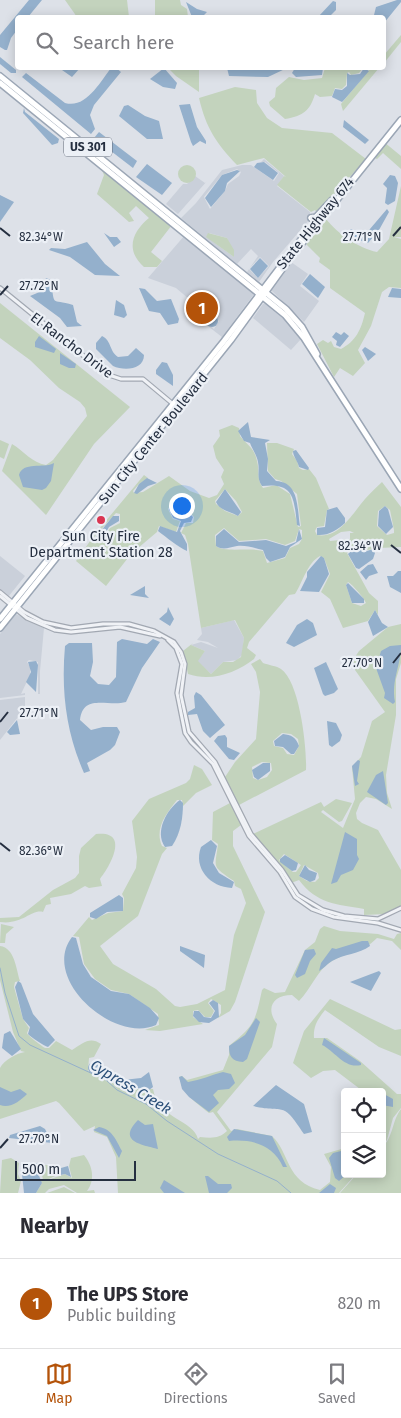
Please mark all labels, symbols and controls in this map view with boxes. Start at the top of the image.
search box [15,15,386,70]
icon: search [33,29,61,57]
text: Search here [73,31,174,54]
road number: US 301 [64,138,112,156]
street label: State Highway 674 [273,173,358,273]
text: 82.34°W [19,230,63,244]
text: 27.71°N [343,230,381,244]
text: 27.72°N [19,279,59,293]
pin: 1 [186,289,218,327]
street label: El Rancho Drive [27,309,116,382]
street label: Sun City Center Boulevard [95,369,212,507]
your location [169,493,195,519]
marker: Sun City Fire Department Station 28 [95,514,107,526]
place label: Sun City Fire Department Station 28 [29,528,173,561]
text: 82.34°W [338,539,382,553]
text: 27.70°N [342,656,382,670]
text: 27.71°N [20,706,58,720]
text: 82.36°W [19,844,63,858]
water label: Cypress Creek [87,1056,175,1118]
map controls [341,1088,386,1178]
button: locate [341,1088,386,1133]
text: 27.70°N [19,1132,59,1146]
button: layers [341,1133,386,1178]
scale bar [15,1158,136,1181]
text: 500 m [22,1161,60,1178]
text: Nearby [20,1213,88,1239]
text: The UPS Store [67,1283,189,1306]
text: 1 [32,1294,40,1313]
text: 820 m [338,1294,381,1313]
text: Public building [67,1306,175,1325]
tab: Map [45,1360,73,1407]
tab: Directions [163,1360,228,1407]
tab: Saved [318,1360,356,1407]

